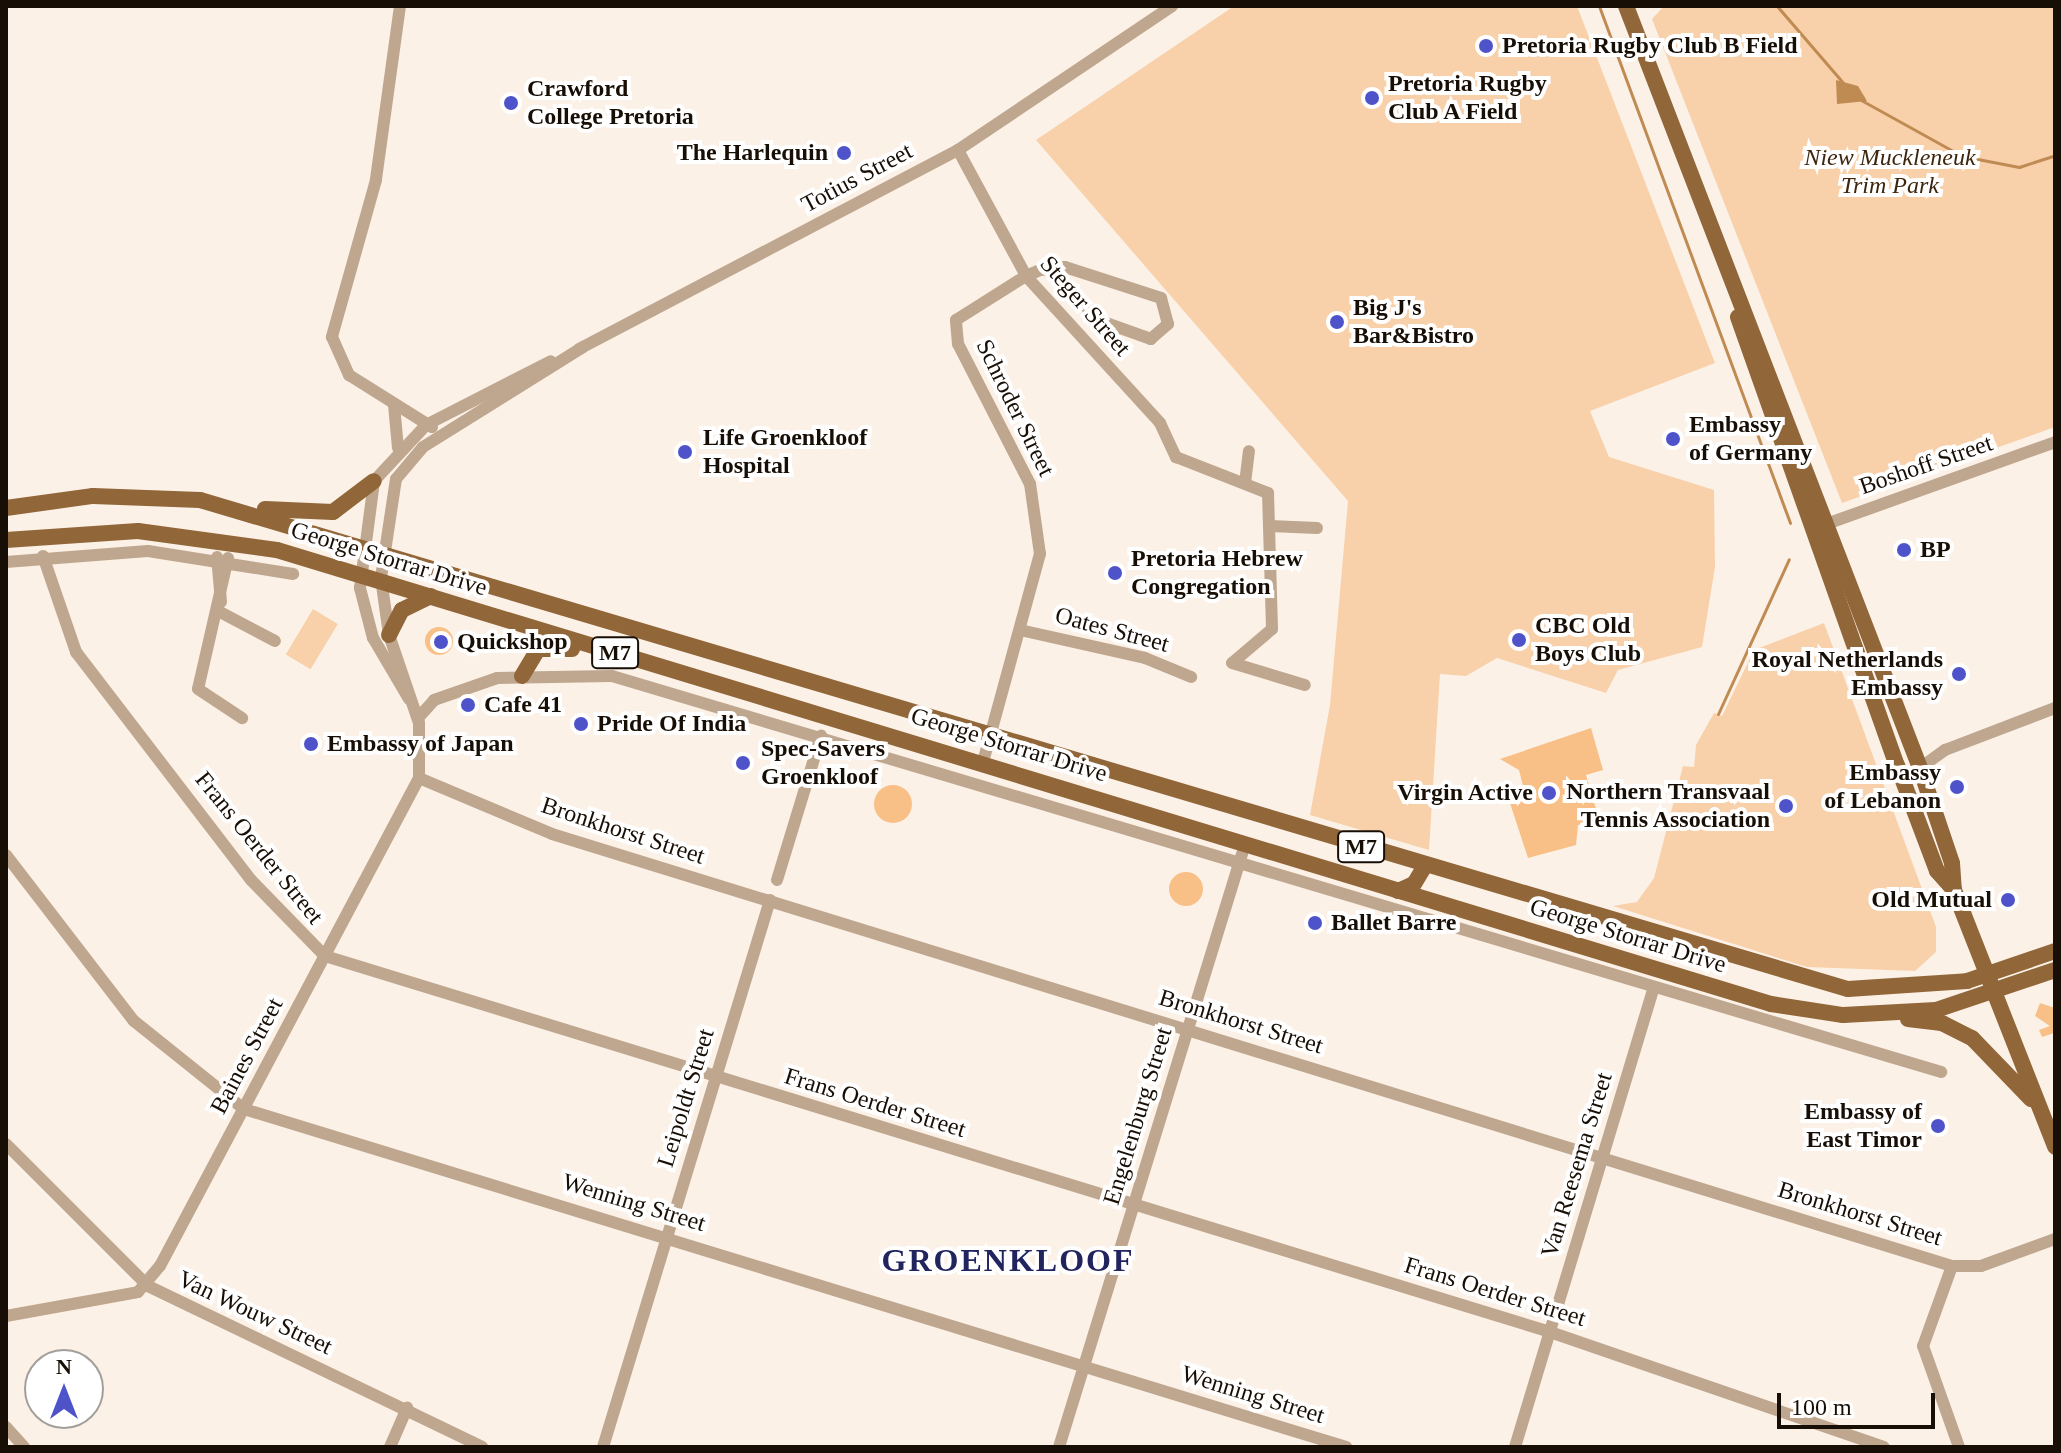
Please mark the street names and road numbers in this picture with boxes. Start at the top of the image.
street label: Totius Street [797,137,917,219]
street label: Steger Street [1034,250,1136,362]
street label: Schroder Street [969,335,1061,481]
street label: Boshoff Street [1856,429,1996,501]
street label: George Storrar Drive [287,515,491,603]
street label: Oates Street [1052,601,1172,659]
road number: M7 [591,635,639,671]
street label: George Storrar Drive [907,701,1111,789]
street label: Frans Oerder Street [189,766,329,930]
street label: Bronkhorst Street [538,791,708,871]
road number: M7 [1337,829,1385,865]
street label: George Storrar Drive [1526,892,1730,980]
street label: Bronkhorst Street [1156,983,1326,1061]
street label: Baines Street [204,993,290,1119]
street label: Engelenburg Street [1097,1024,1179,1208]
street label: Leipoldt Street [651,1025,721,1171]
street label: Frans Oerder Street [781,1062,969,1144]
street label: Van Reesema Street [1535,1069,1619,1261]
street label: Wenning Street [559,1168,709,1238]
street label: Bronkhorst Street [1775,1175,1945,1253]
street label: Frans Oerder Street [1401,1251,1589,1333]
street label: Van Wouw Street [173,1265,337,1361]
street label: Wenning Street [1178,1360,1328,1430]

